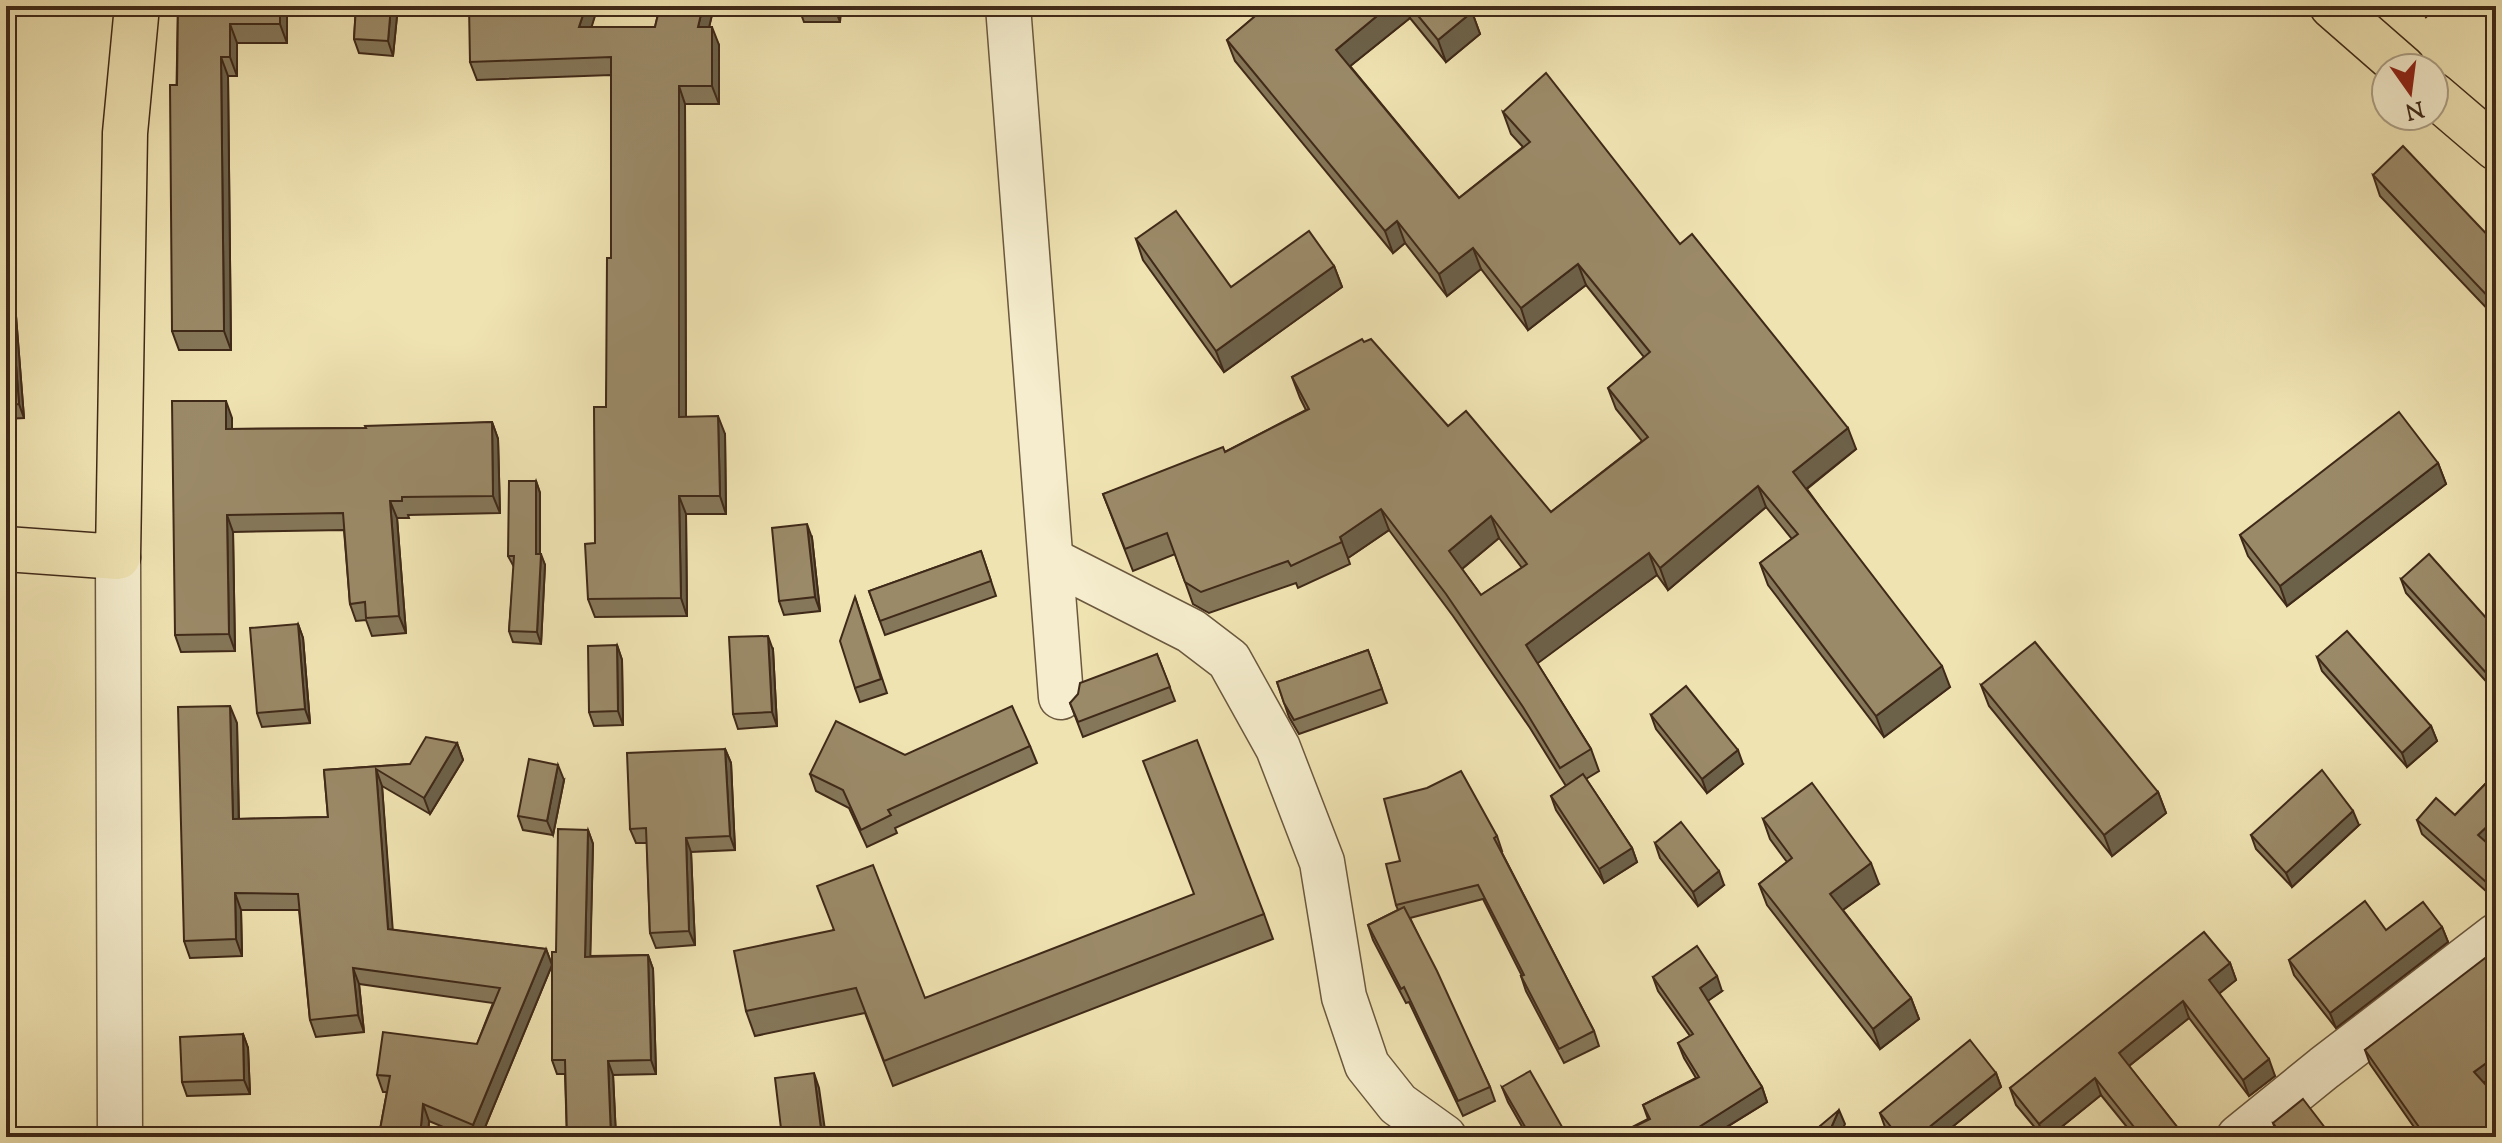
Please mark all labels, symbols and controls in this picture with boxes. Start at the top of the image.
north arrow [2370,52,2450,132]
text: N [2401,91,2427,126]

